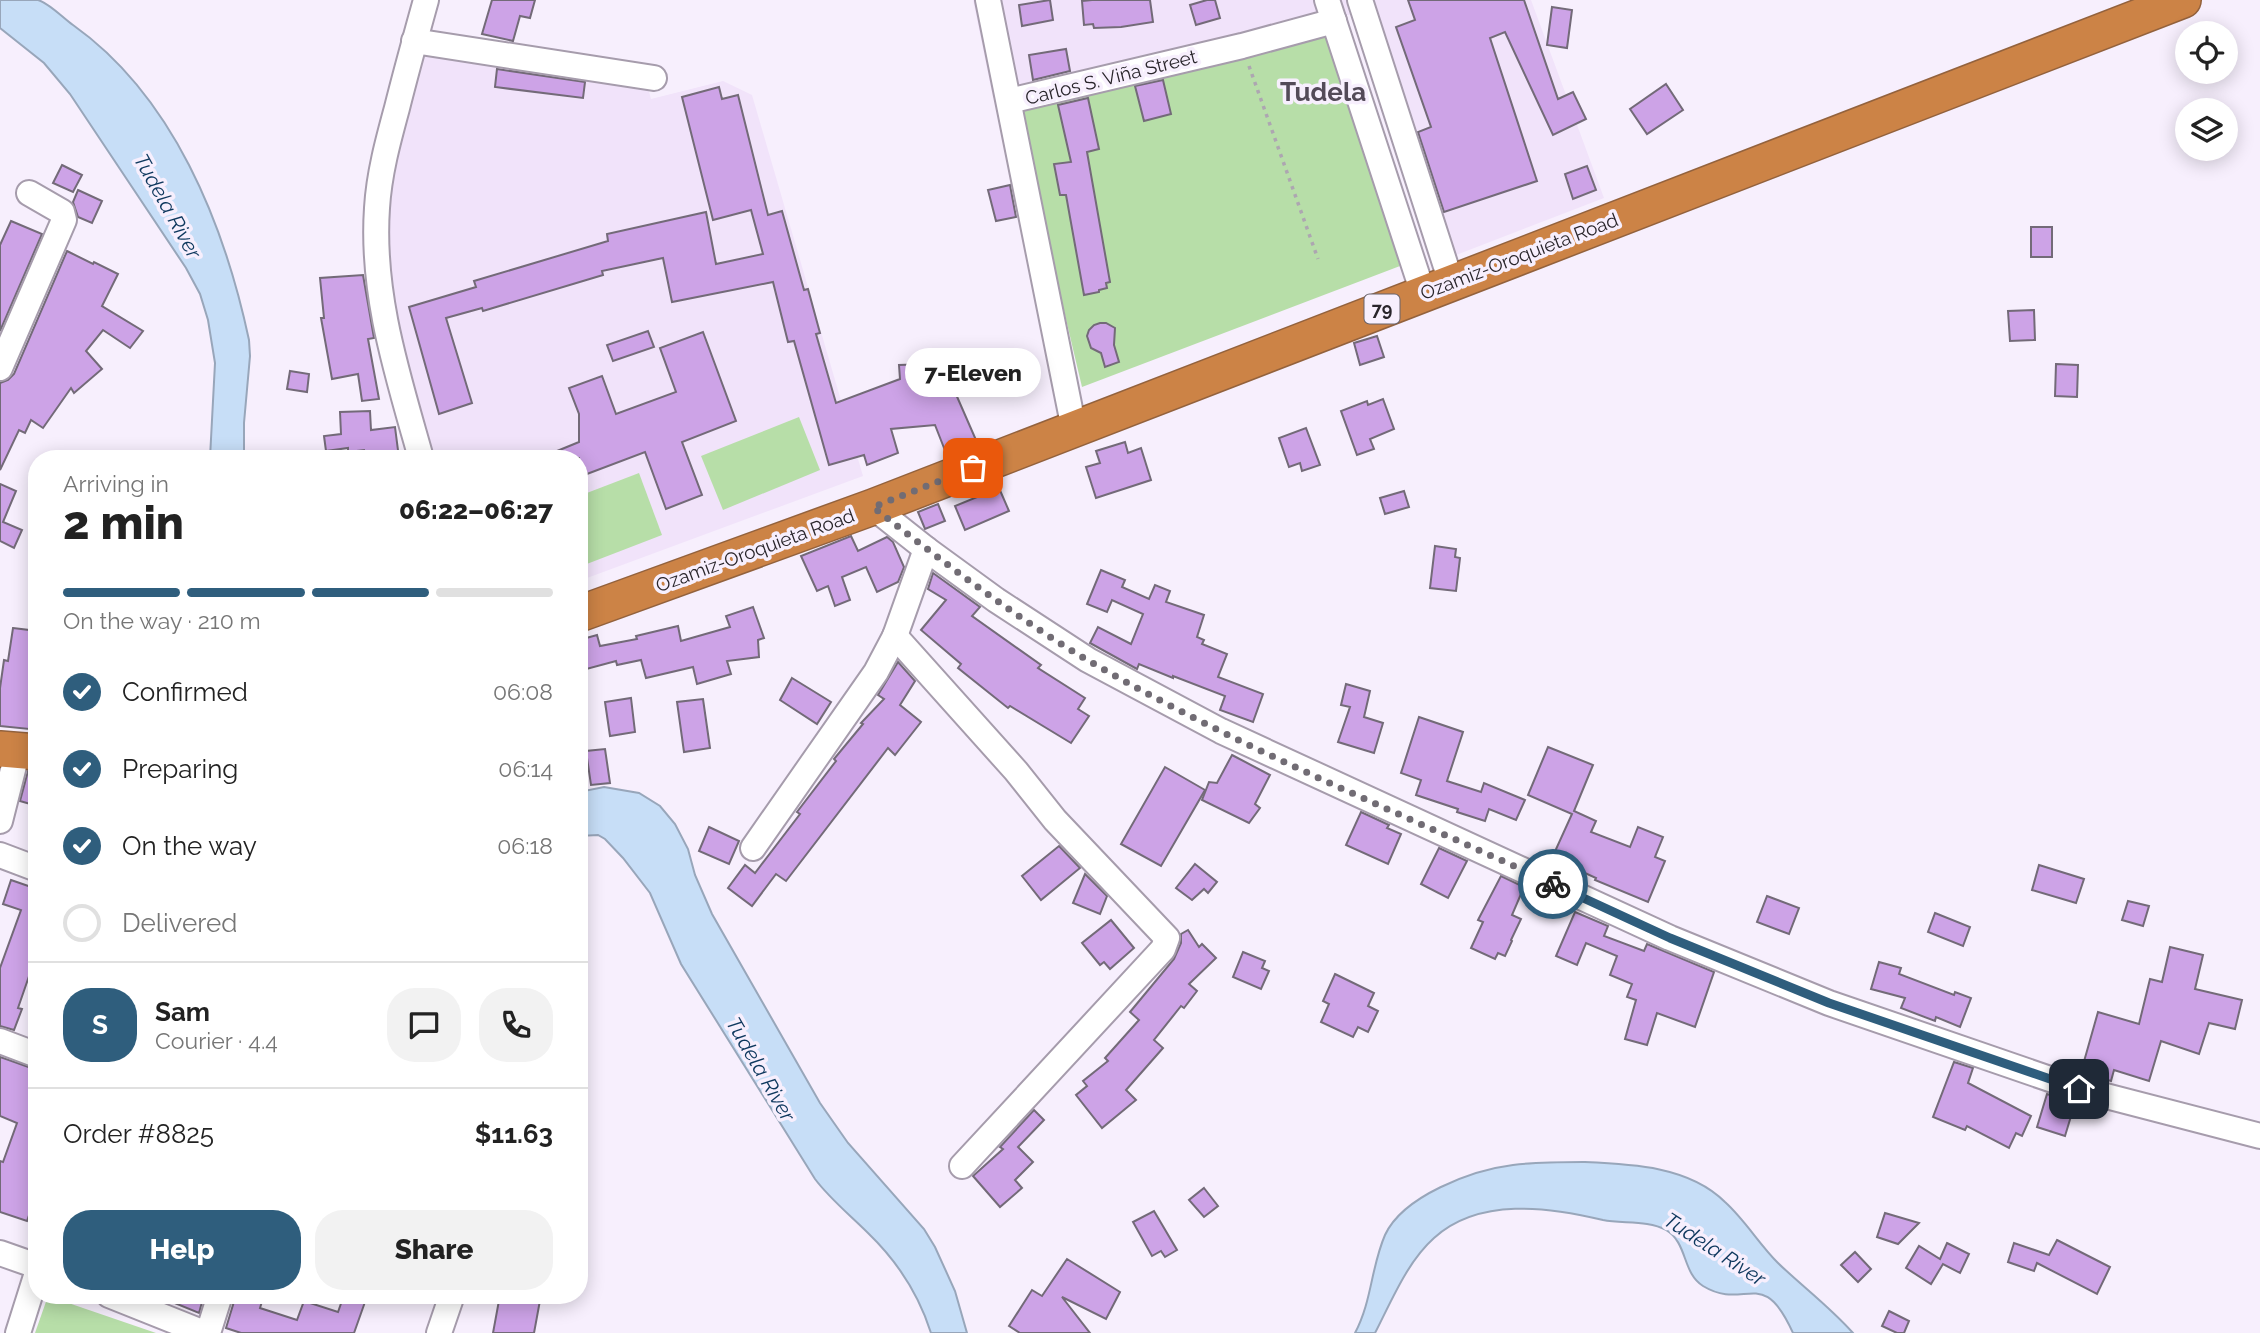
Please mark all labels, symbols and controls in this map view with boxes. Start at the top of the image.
map controls [2175,21,2238,161]
button: locate [2175,21,2238,84]
street label: Carlos S. Viña Street [1023,45,1200,109]
district label: Tudela [1280,77,1366,107]
button: layers [2175,98,2238,161]
water label: Tudela River [129,149,207,263]
street label: Ozamiz-Oroquieta Road [1417,208,1621,304]
road number: 79 [1364,295,1400,324]
callout: 7-Eleven [905,349,1041,398]
text: 7-Eleven [924,359,1022,386]
pin [943,438,1003,498]
icon: bag [954,449,992,487]
text: Arriving in [63,470,169,497]
text: 06:22–06:27 [399,495,553,525]
text: 2 min [63,496,184,550]
street label: Ozamiz-Oroquieta Road [653,504,857,596]
text: On the way · 210 m [63,607,261,634]
icon: check [63,673,101,711]
text: Confirmed [122,677,248,707]
text: 06:08 [493,678,553,705]
icon: check [63,750,101,788]
text: Preparing [122,754,238,784]
text: 06:14 [498,755,553,782]
icon: check [63,827,101,865]
text: On the way [122,831,257,861]
text: 06:18 [497,832,553,859]
courier [1518,849,1588,919]
icon: bike [1534,865,1572,903]
text: Delivered [122,908,237,938]
button: chat [387,988,461,1062]
button: phone [479,988,553,1062]
text: Sam [155,997,210,1027]
text: S [92,1010,108,1040]
water label: Tudela River [721,1013,801,1126]
text: Courier · 4.4 [155,1027,278,1054]
pin [2049,1059,2109,1119]
icon: home [2060,1070,2098,1108]
text: Order #8825 [63,1119,214,1149]
text: $11.63 [475,1119,553,1149]
water label: Tudela River [1660,1207,1771,1291]
button: Help [63,1210,301,1290]
button: Share [315,1210,553,1290]

